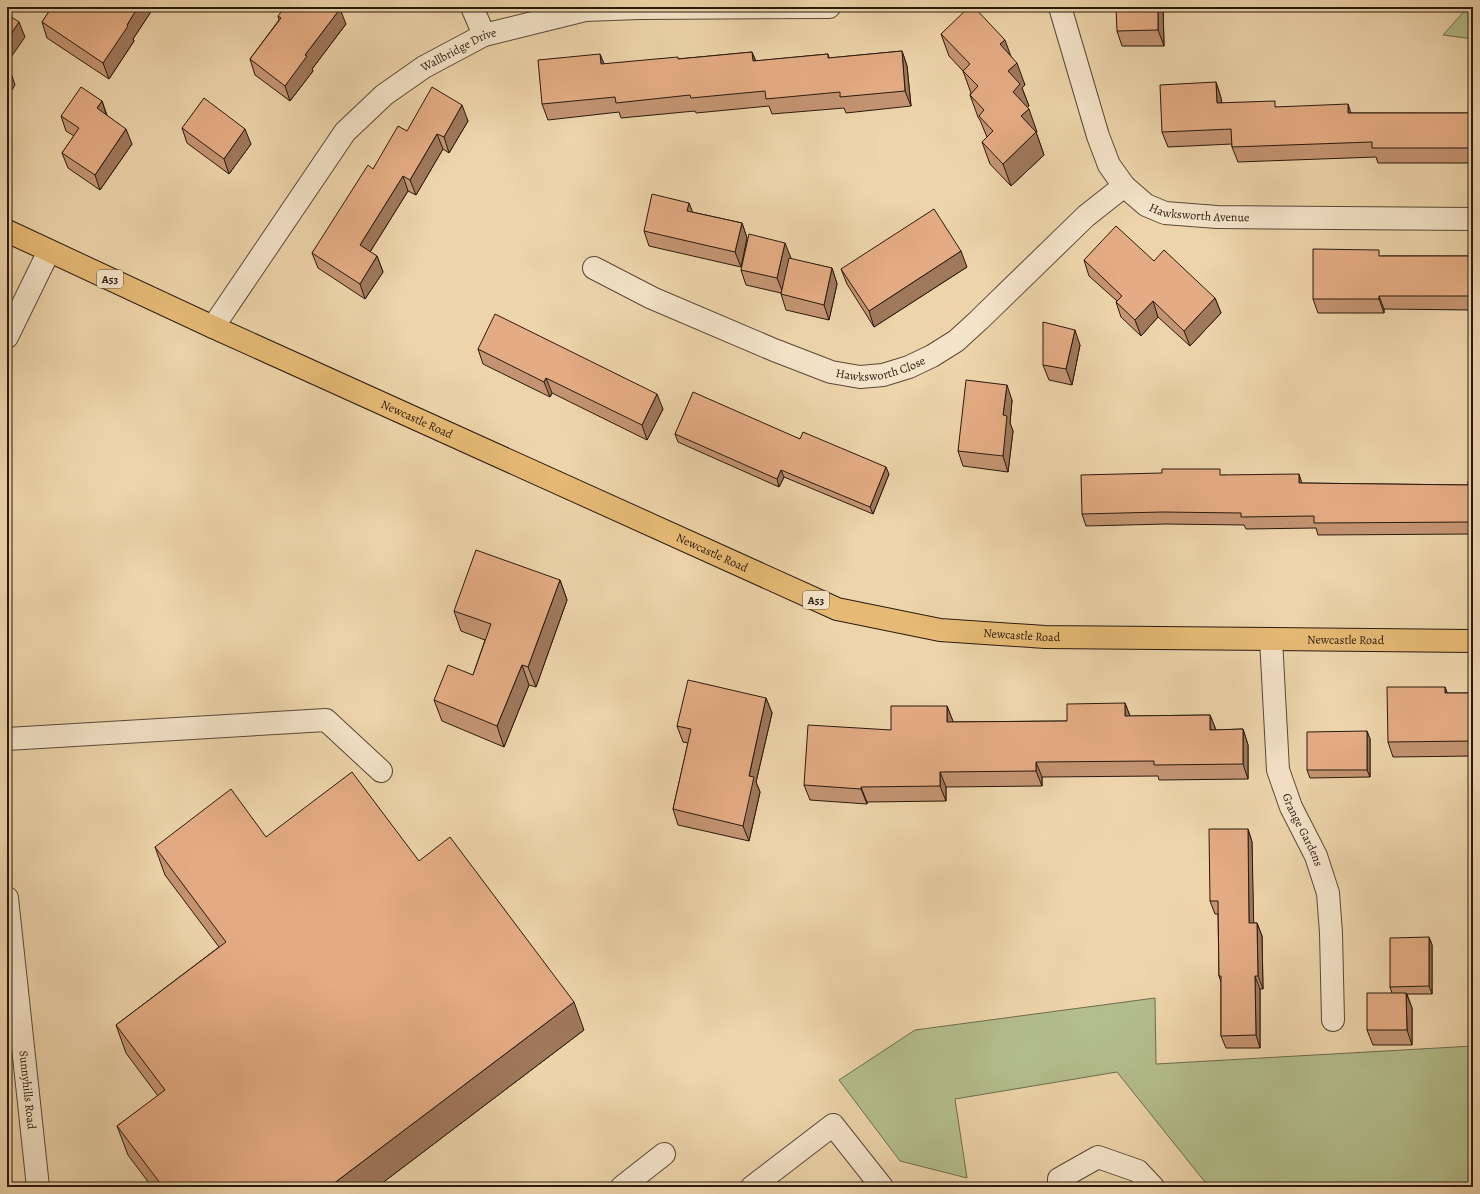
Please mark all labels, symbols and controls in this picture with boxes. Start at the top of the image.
street label: Wallbridge Drive [417,24,498,76]
street label: Hawksworth Avenue [1147,199,1249,225]
road number: A53 [97,270,123,288]
street label: Hawksworth Close [835,352,928,385]
street label: Newcastle Road [378,396,456,443]
street label: Newcastle Road [674,529,751,576]
road number: A53 [803,591,829,609]
street label: Newcastle Road [983,625,1061,645]
street label: Newcastle Road [1307,631,1385,648]
street label: Grange Gardens [1279,791,1327,868]
street label: Sunnyhills Road [15,1050,40,1131]

